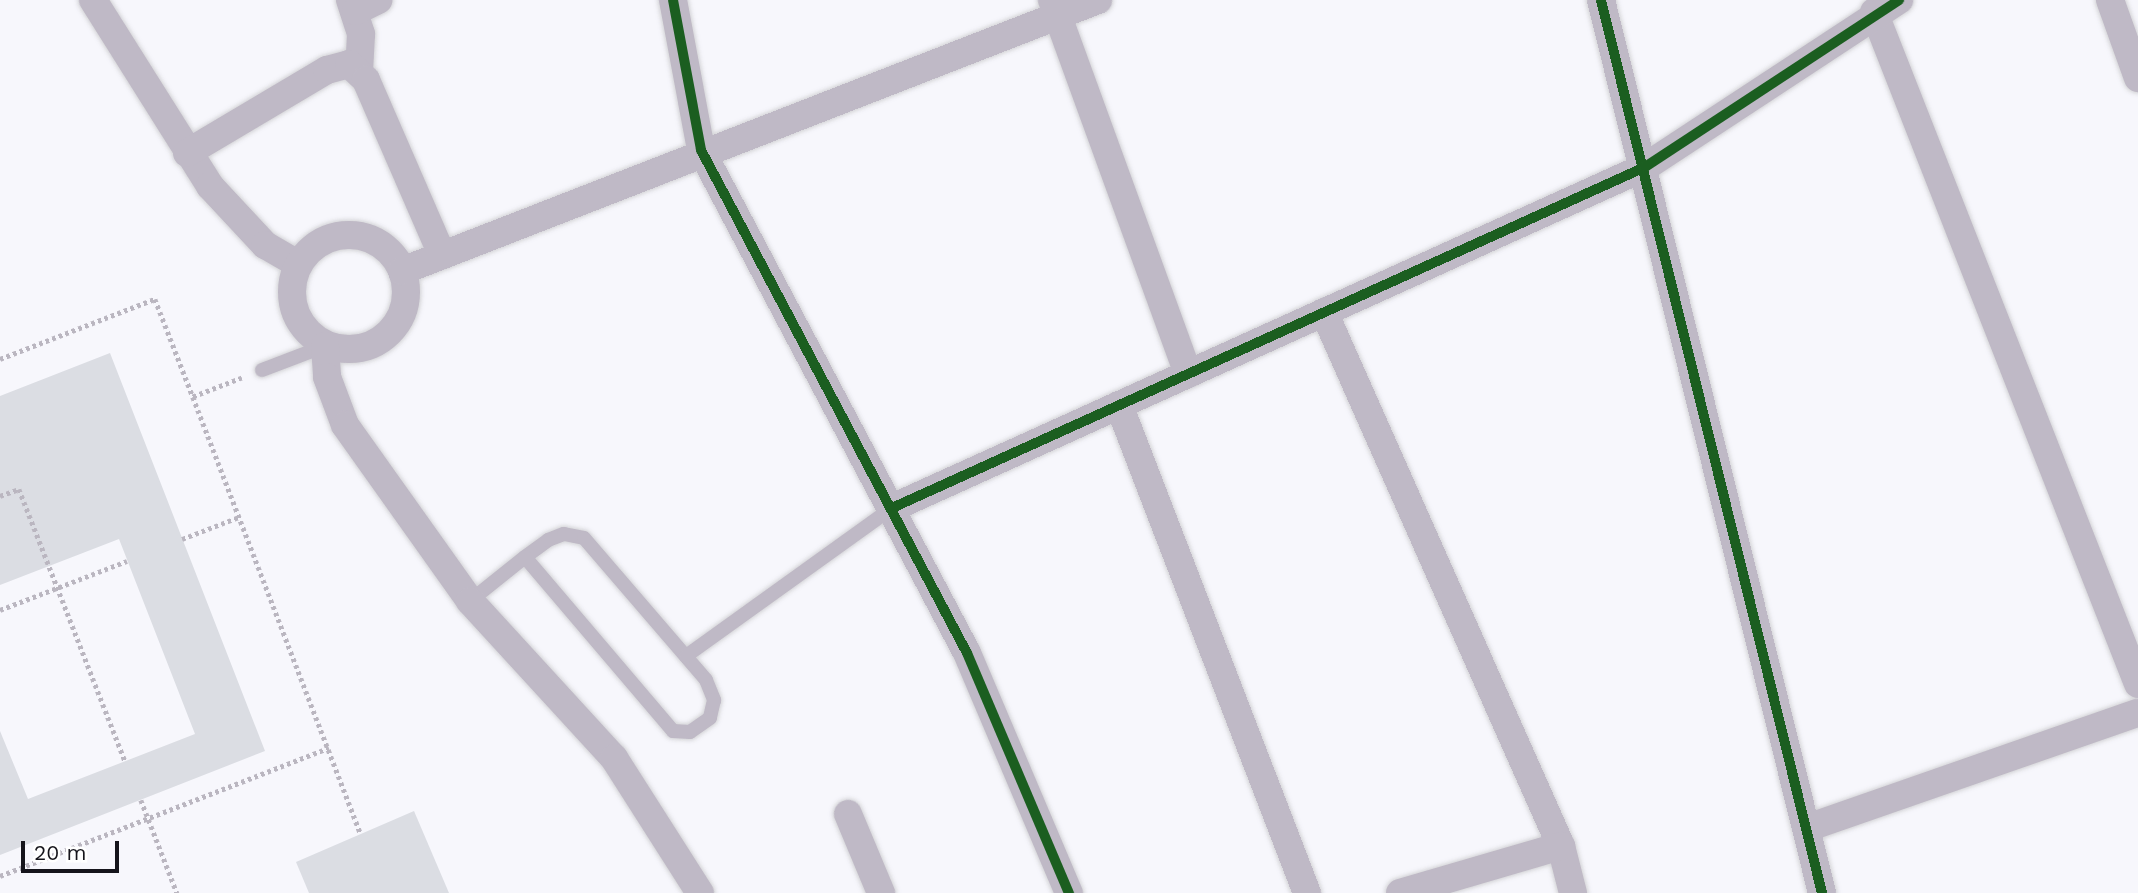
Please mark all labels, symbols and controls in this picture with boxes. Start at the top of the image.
scale bar [24,826,122,870]
text: 20 m [34,840,86,865]

